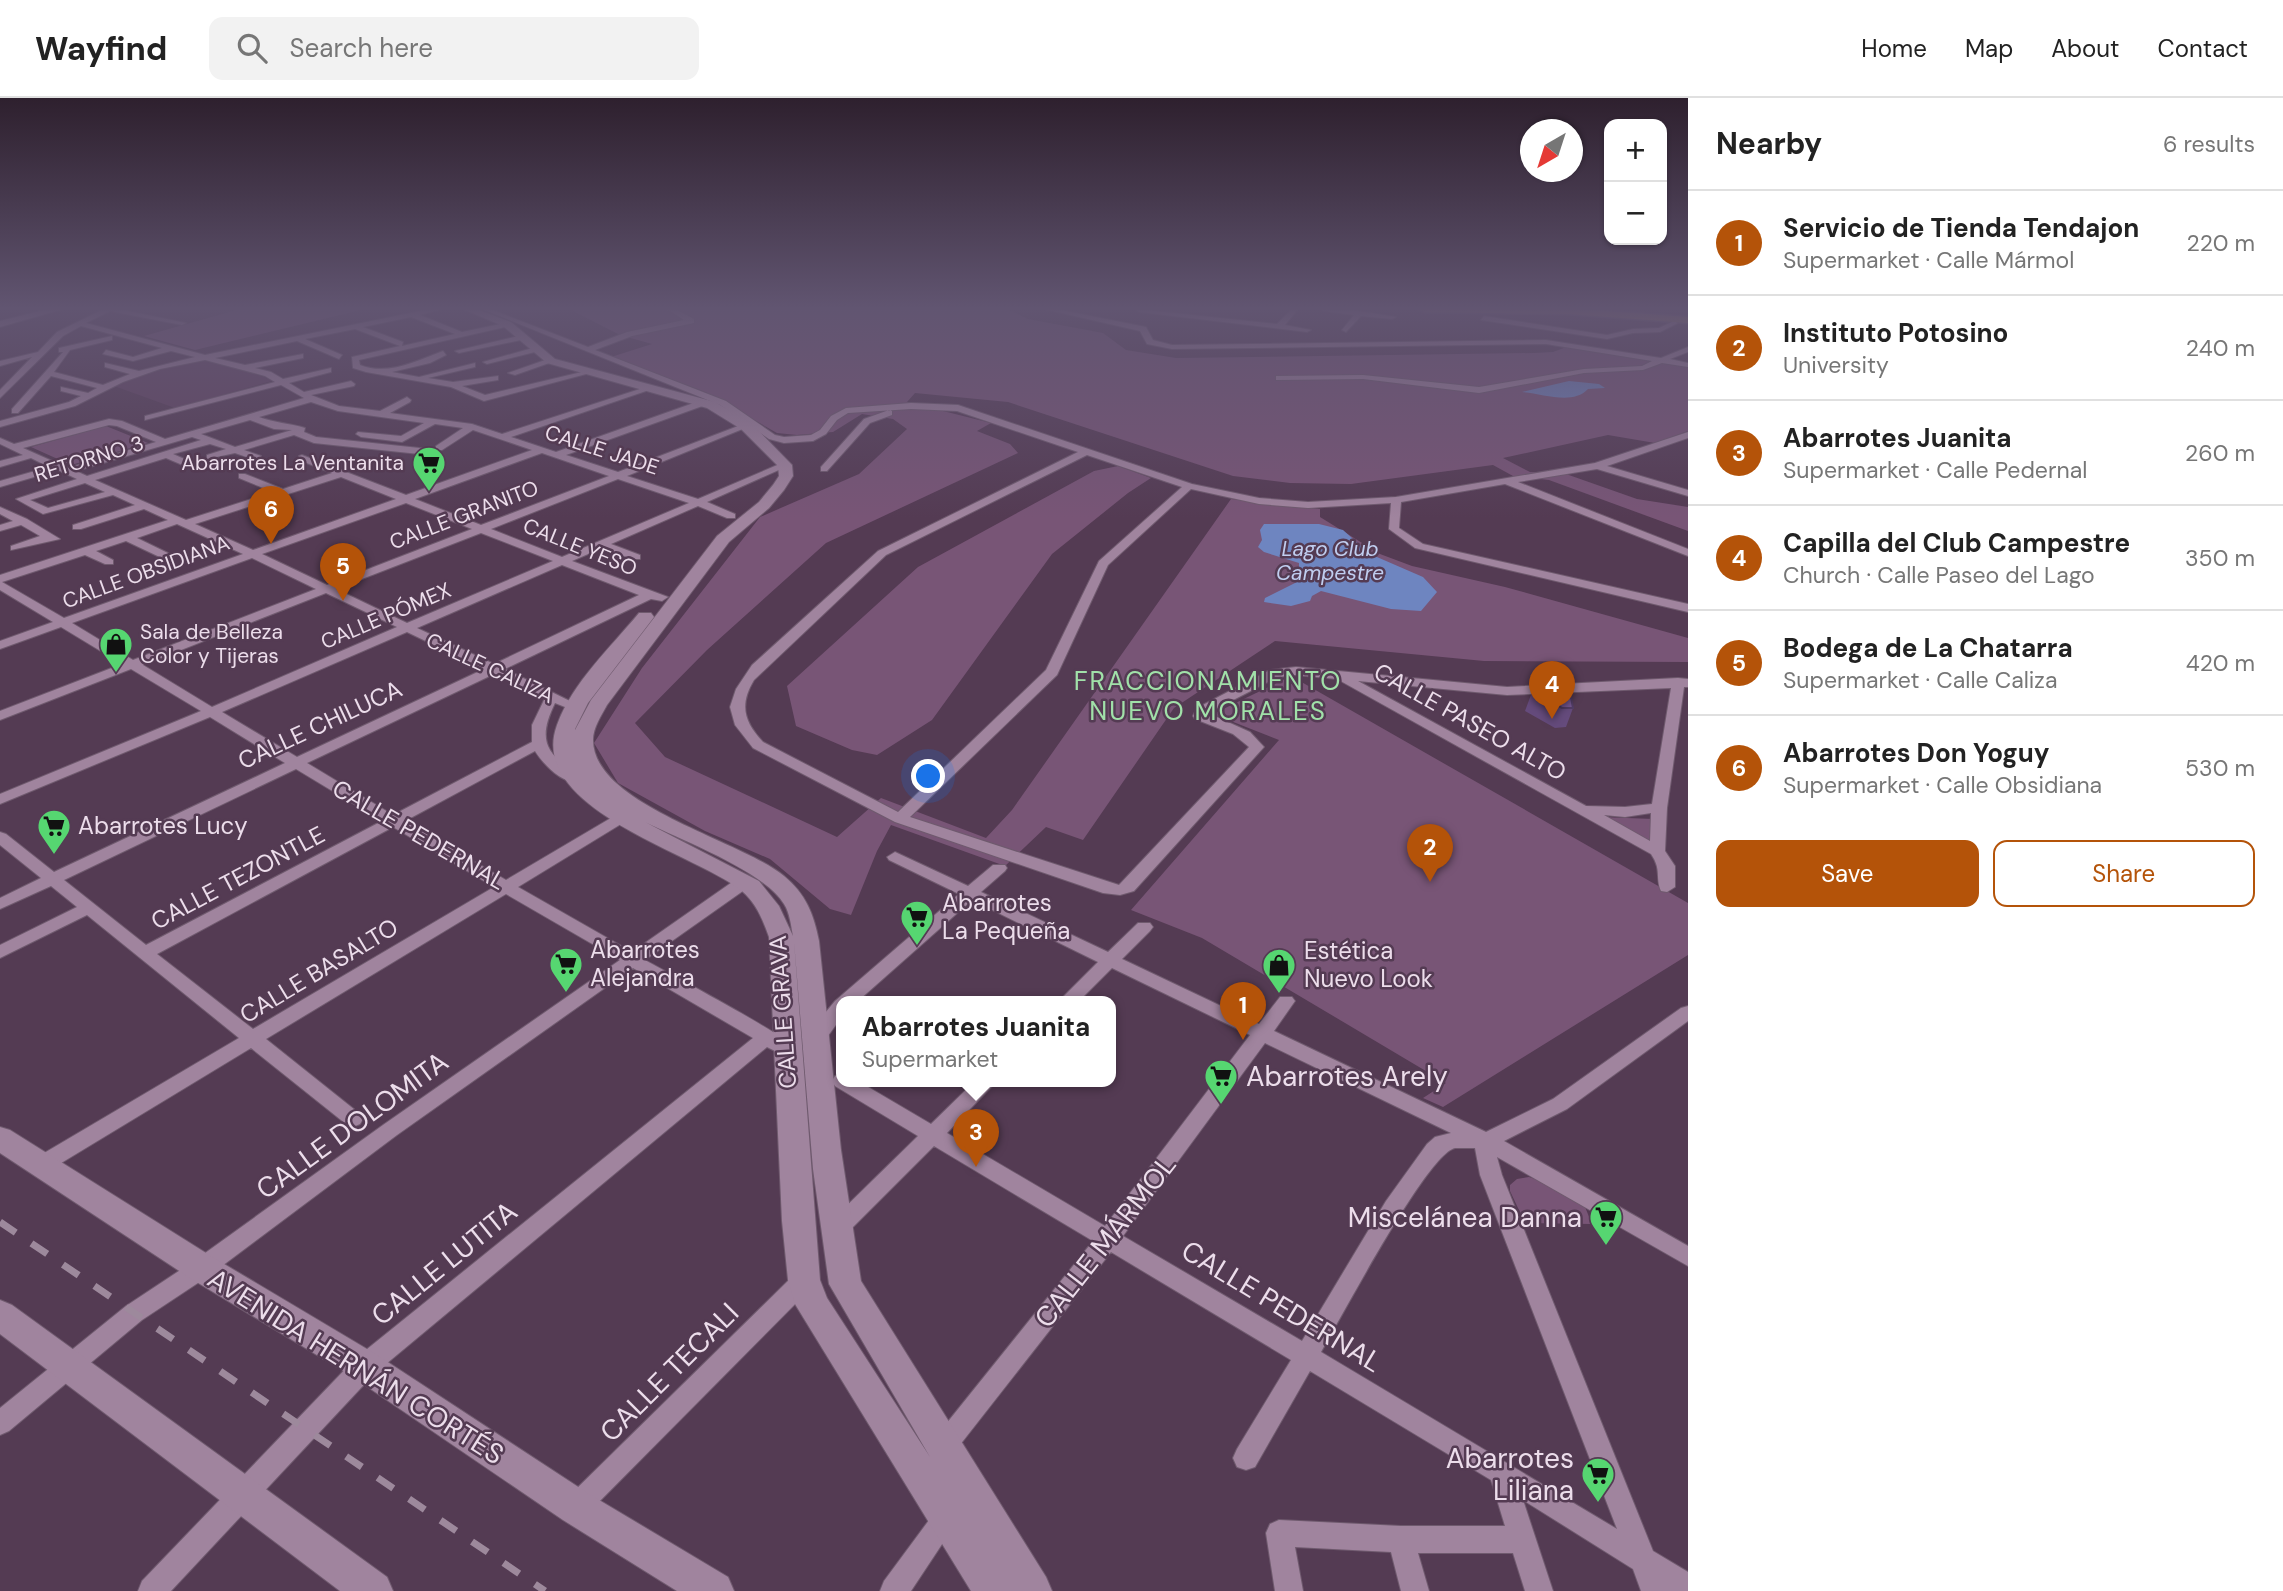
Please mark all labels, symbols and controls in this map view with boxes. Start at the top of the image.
search box [209,17,699,80]
text: Wayfind [35,27,167,70]
icon: search [233,29,271,67]
text: Search here [289,31,433,65]
text: Home [1861,33,1927,64]
text: Map [1965,33,2013,64]
text: About [2051,33,2120,64]
text: Contact [2158,33,2248,64]
north arrow [1520,119,1583,182]
map controls [1604,119,1667,245]
button: + [1604,119,1667,182]
text: Nearby [1716,124,1822,163]
text: 6 results [2163,129,2255,159]
button: − [1604,182,1667,245]
text: Servicio de Tienda Tendajon [1783,211,2139,245]
text: 1 [1735,228,1743,258]
text: 220 m [2186,228,2255,258]
text: Supermarket · Calle Mármol [1783,245,2074,275]
text: Instituto Potosino [1783,316,2008,350]
text: 2 [1732,333,1746,363]
text: 240 m [2186,333,2255,363]
text: University [1783,350,1889,380]
street label: CALLE JADE [541,418,663,482]
text: Abarrotes Juanita [1783,421,2012,455]
street label: RETORNO 3 [31,429,147,489]
text: 3 [1732,438,1746,468]
text: 260 m [2185,438,2255,468]
supermarket icon: Abarrotes La Ventanita [410,444,448,493]
place label: Abarrotes La Ventanita [181,449,404,477]
text: Supermarket · Calle Pedernal [1783,455,2087,485]
street label: CALLE GRANITO [386,474,542,556]
pin: 6 [248,486,294,544]
street label: CALLE YESO [519,511,641,583]
text: Capilla del Club Campestre [1783,526,2130,560]
street label: CALLE OBSIDIANA [59,529,234,615]
water label: Lago Club Campestre [1276,535,1384,587]
pin: 5 [320,543,366,601]
text: 4 [1732,543,1746,573]
text: 350 m [2185,543,2255,573]
text: Church · Calle Paseo del Lago [1783,560,2095,590]
street label: CALLE PÓMEX [317,576,455,656]
place label: Sala de Belleza Color y Tijeras [140,618,283,670]
shop icon: Sala de Belleza Color y Tijeras [97,625,135,674]
street label: CALLE CALIZA [421,626,559,710]
text: Bodega de La Chatarra [1783,631,2073,665]
text: 5 [1732,648,1746,678]
text: 420 m [2186,648,2255,678]
street label: CALLE PASEO ALTO [1369,656,1572,787]
pin: 4 [1529,661,1575,719]
district label: FRACCIONAMIENTO NUEVO MORALES [1074,664,1342,728]
text: Supermarket · Calle Caliza [1783,665,2057,695]
street label: CALLE CHILUCA [233,673,407,776]
text: Abarrotes Don Yoguy [1783,736,2049,770]
text: 6 [1732,753,1746,783]
text: 530 m [2185,753,2255,783]
your location [911,759,945,793]
text: Supermarket · Calle Obsidiana [1783,770,2102,800]
street label: CALLE PEDERNAL [327,772,511,897]
supermarket icon: Abarrotes Lucy [35,807,73,856]
place label: Abarrotes Lucy [78,810,248,841]
street label: CALLE TEZONTLE [146,819,330,936]
pin: 2 [1407,824,1453,882]
button: Save [1716,840,1979,907]
button: Share [1993,840,2255,907]
place label: Abarrotes La Pequeña [942,887,1070,946]
supermarket icon: Abarrotes La Pequeña [898,898,936,947]
street label: CALLE BASALTO [234,911,403,1030]
place label: Abarrotes Alejandra [590,934,700,993]
street label: CALLE GRAVA [762,934,803,1090]
place label: Estética Nuevo Look [1304,935,1433,994]
supermarket icon: Abarrotes Alejandra [547,945,585,994]
shop icon: Estética Nuevo Look [1260,946,1298,995]
pin: 1 [1220,982,1266,1040]
popup [836,996,1116,1087]
text: Abarrotes Juanita [862,1010,1090,1044]
street label: CALLE DOLOMITA [249,1043,456,1208]
text: Supermarket [862,1044,998,1074]
supermarket icon: Abarrotes Arely [1202,1057,1240,1106]
place label: Abarrotes Arely [1246,1058,1448,1095]
pin: 3 [953,1109,999,1167]
street label: CALLE MÁRMOL [1026,1147,1185,1335]
street label: CALLE LUTITA [364,1193,525,1334]
supermarket icon: Miscelánea Danna [1587,1198,1625,1247]
place label: Miscelánea Danna [1348,1199,1582,1236]
street label: CALLE PEDERNAL [1175,1232,1389,1381]
street label: AVENIDA HERNÁN CORTÉS [201,1260,511,1473]
street label: CALLE TECALI [592,1295,747,1450]
place label: Abarrotes Liliana [1446,1440,1574,1509]
supermarket icon: Abarrotes Liliana [1579,1455,1617,1504]

